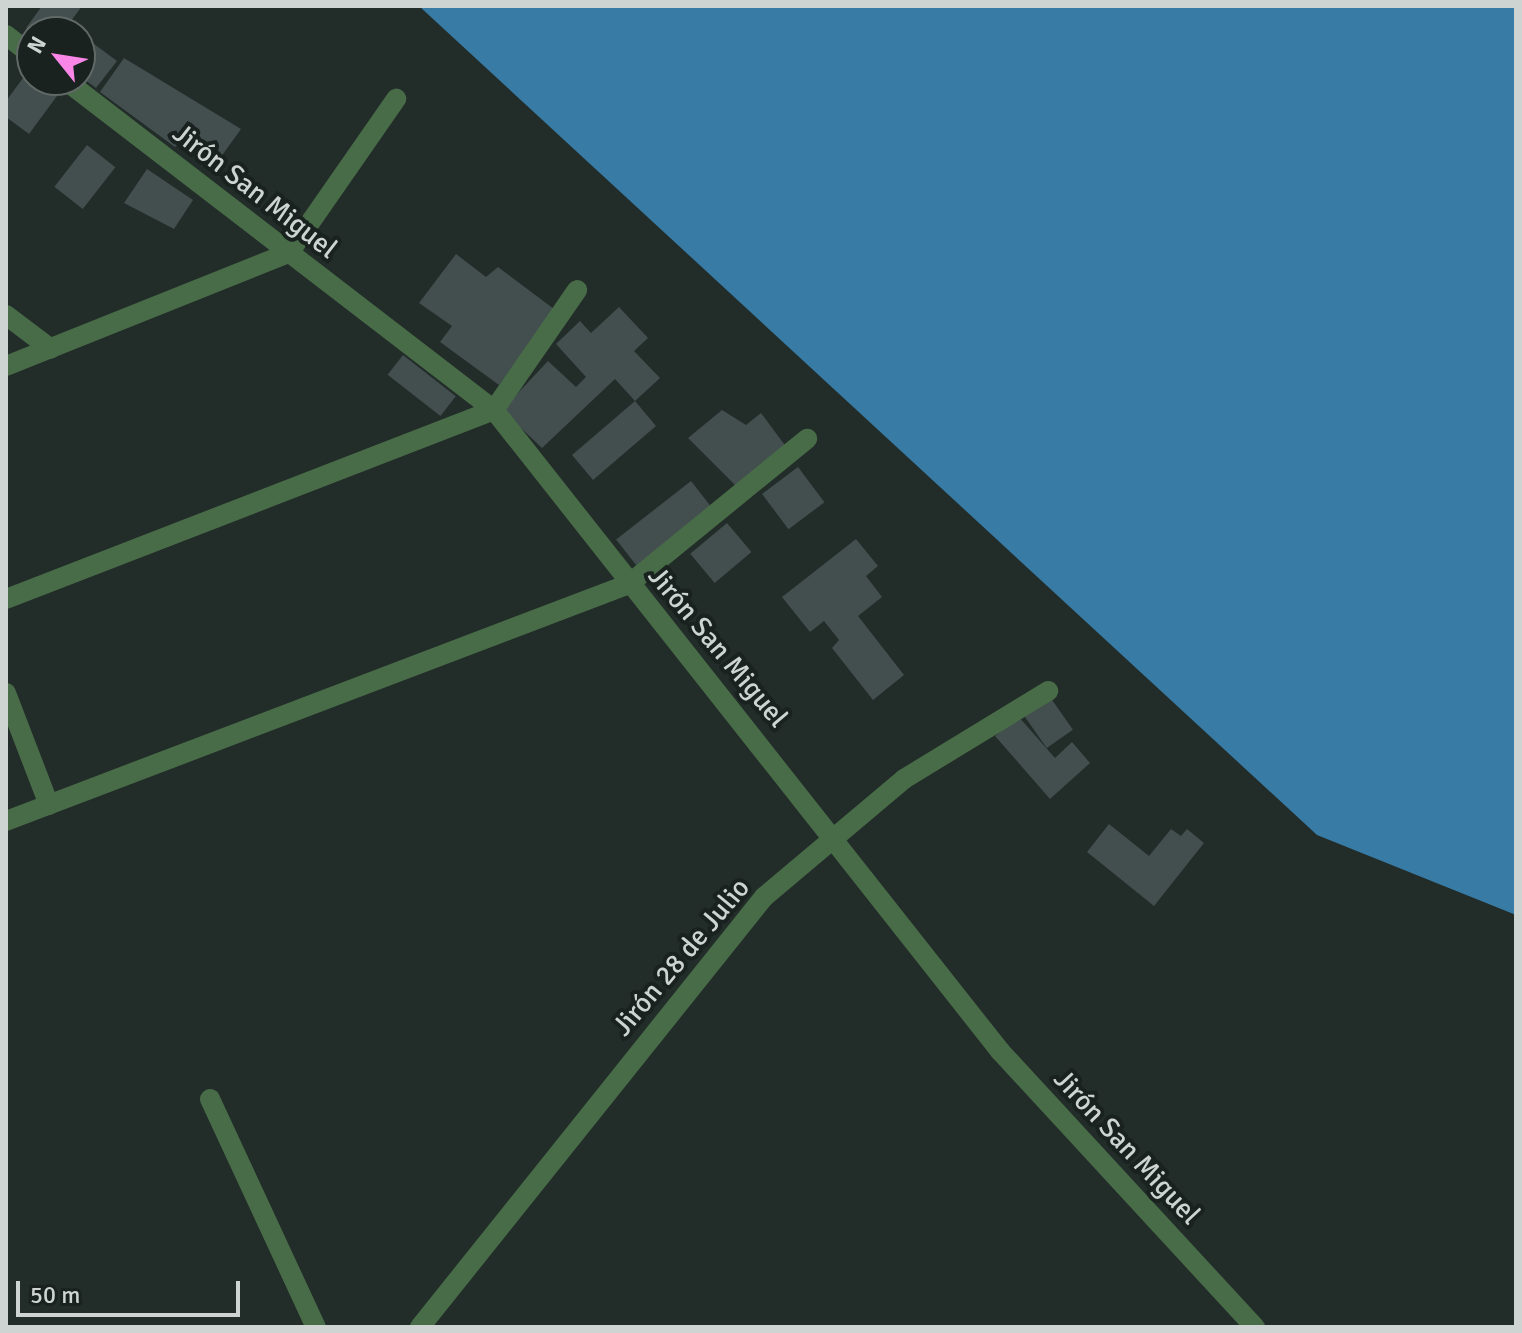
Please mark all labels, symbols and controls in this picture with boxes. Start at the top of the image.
north arrow [16,16,96,96]
text: N [21,31,52,58]
street label: Jirón San Miguel [166,116,344,266]
street label: Jirón San Miguel [641,560,795,734]
street label: Jirón 28 de Julio [605,871,757,1043]
street label: Jirón San Miguel [1047,1063,1207,1231]
scale bar [20,1265,244,1315]
text: 50 m [30,1280,80,1310]

